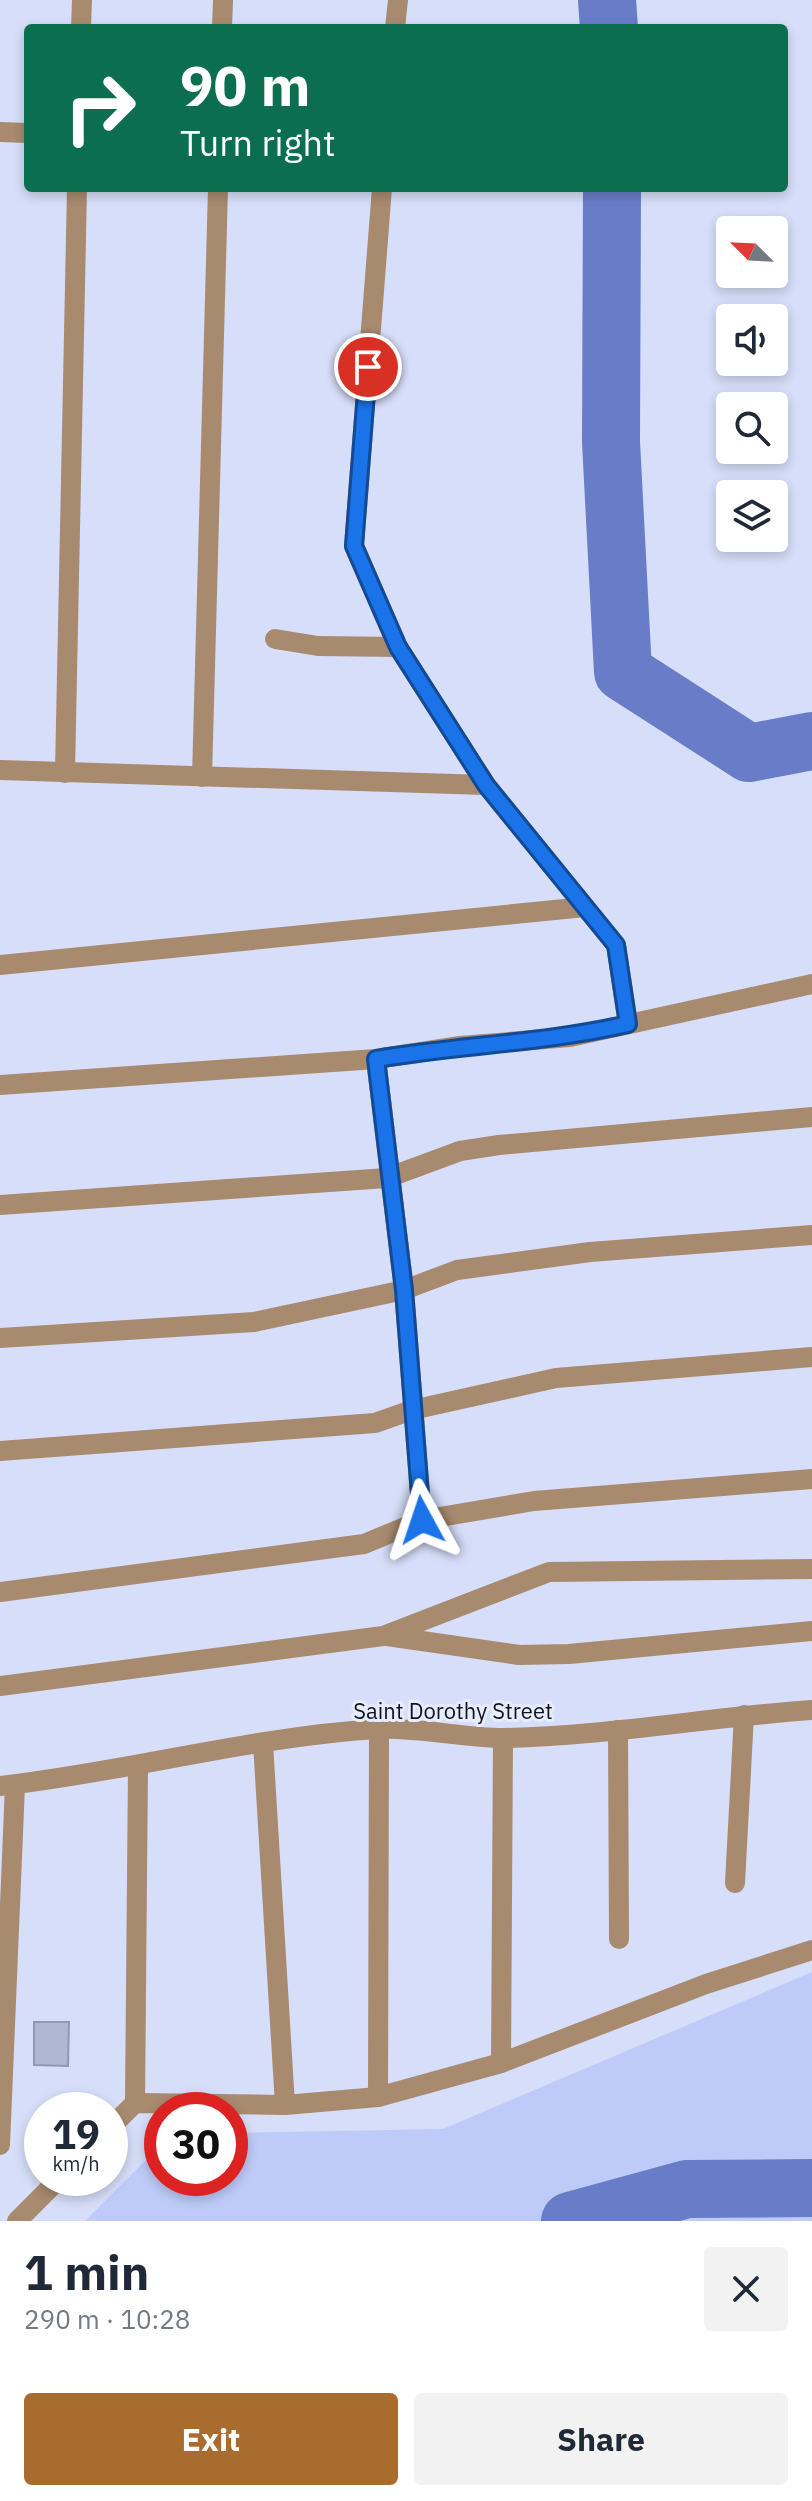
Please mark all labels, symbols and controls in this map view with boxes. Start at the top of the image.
text: 90 m [180,49,310,121]
icon: right [48,56,152,160]
text: Turn right [180,119,336,166]
north arrow [716,216,788,288]
map controls [716,216,788,552]
button: sound [716,304,788,376]
pin [334,333,402,401]
icon: arrive [346,345,390,389]
button: search [716,392,788,464]
button: layers [716,480,788,552]
position arrow [380,1478,464,1562]
street label: Saint Dorothy Street [353,1696,553,1725]
speed limit sign: 30 [144,2092,248,2196]
text: 19 [52,2108,100,2160]
text: km/h [52,2150,100,2177]
text: 1 min [24,2241,149,2303]
button: close [704,2247,788,2331]
text: 290 m · 10:28 [24,2302,190,2336]
button: Exit [24,2393,398,2485]
button: Share [414,2393,788,2485]

